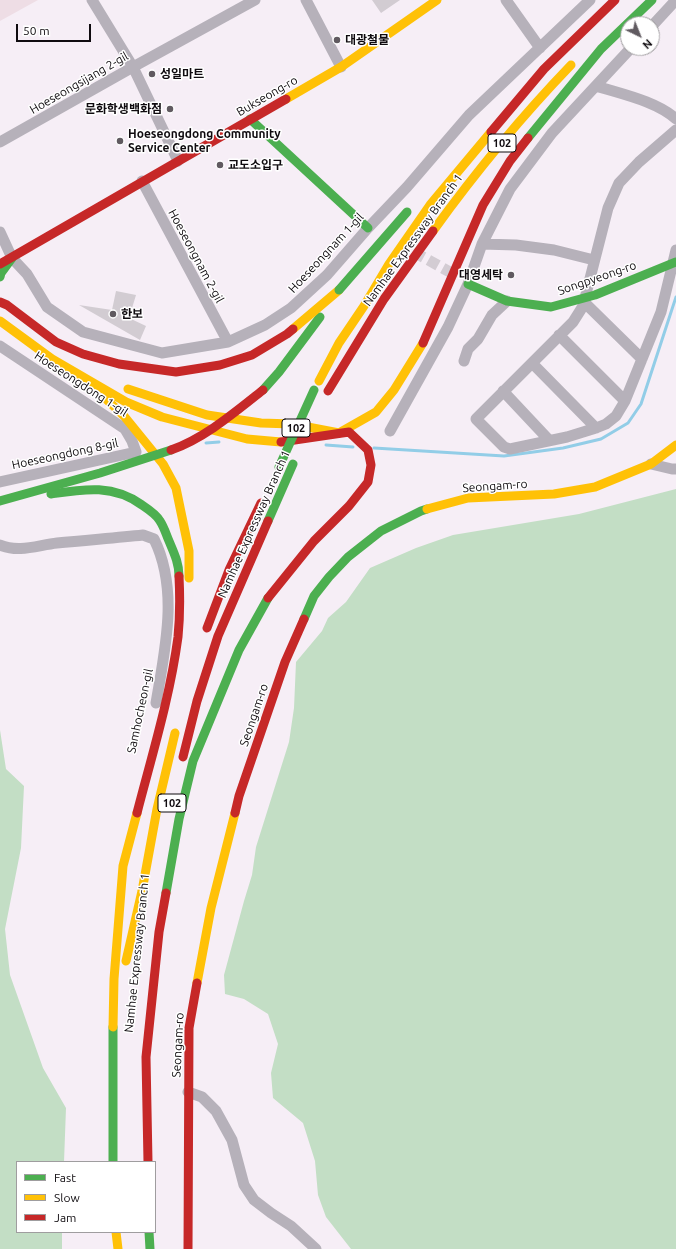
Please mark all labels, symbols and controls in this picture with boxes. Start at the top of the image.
scale bar [18,16,93,42]
north arrow [620,16,660,56]
text: 50 m [23,24,50,37]
place label: 대광철물 [345,33,389,47]
marker: 대광철물 [332,35,342,45]
text: N [640,37,655,51]
street label: Hoeseongsijang 2-gil [27,49,131,117]
place label: 성일마트 [160,67,204,81]
marker: 성일마트 [147,69,157,79]
street label: Bukseong-ro [234,73,300,119]
place label: 문화학생백화점 [85,102,162,116]
marker: 문화학생백화점 [165,104,175,114]
place label: Hoeseongdong Community Service Center [128,127,281,155]
road number: 102 [488,134,516,152]
marker: Hoeseongdong Community Service Center [115,136,125,146]
place label: 교도소입구 [228,158,283,172]
marker: 교도소입구 [215,160,225,170]
street label: Namhae Expressway Branch 1 [360,171,466,309]
street label: Hoeseongnam 2-gil [165,207,227,305]
street label: Hoeseongnam 1-gil [285,210,367,296]
street label: Songpyeong-ro [556,258,638,298]
place label: 대영세탁 [459,268,503,282]
marker: 대영세탁 [506,270,516,280]
place label: 한보 [121,307,143,321]
marker: 한보 [108,309,118,319]
street label: Hoeseongdong 1-gil [32,348,130,420]
road number: 102 [282,419,310,437]
street label: Hoeseongdong 8-gil [11,436,119,472]
street label: Namhae Expressway Branch 1 [215,448,293,600]
street label: Seongam-ro [462,477,528,495]
street label: Samhocheon-gil [124,667,156,755]
street label: Seongam-ro [237,682,271,748]
road number: 102 [158,794,186,812]
street label: Namhae Expressway Branch 1 [121,873,153,1033]
street label: Seongam-ro [169,1012,187,1078]
legend [16,1161,156,1233]
text: Fast [54,1171,76,1184]
text: Slow [54,1191,80,1204]
text: Jam [54,1211,76,1224]

